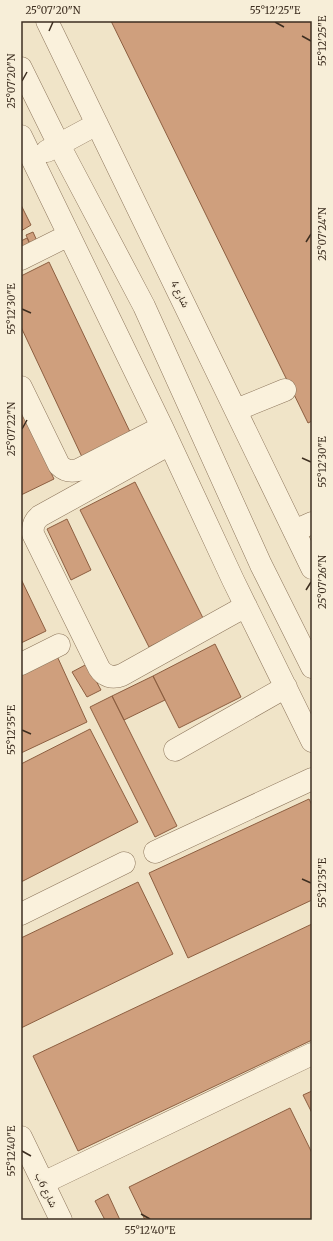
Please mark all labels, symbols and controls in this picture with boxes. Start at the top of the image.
text: 25°07'20"N [26,4,81,17]
text: 55°12'25"E [250,4,301,17]
text: 55°12'25"E [316,15,329,66]
text: 25°07'20"N [5,53,18,108]
text: 25°07'24"N [316,207,329,261]
street label: شارع 4 [168,278,192,310]
text: 55°12'30"E [5,283,18,335]
text: 25°07'22"N [5,402,18,456]
text: 55°12'30"E [316,436,329,488]
text: 25°07'26"N [316,555,329,609]
text: 55°12'35"E [5,704,18,755]
text: 55°12'35"E [316,857,329,908]
text: 55°12'40"E [5,1125,18,1176]
street label: شارع 6ب [32,1170,60,1210]
text: 55°12'40"E [125,1224,176,1237]

